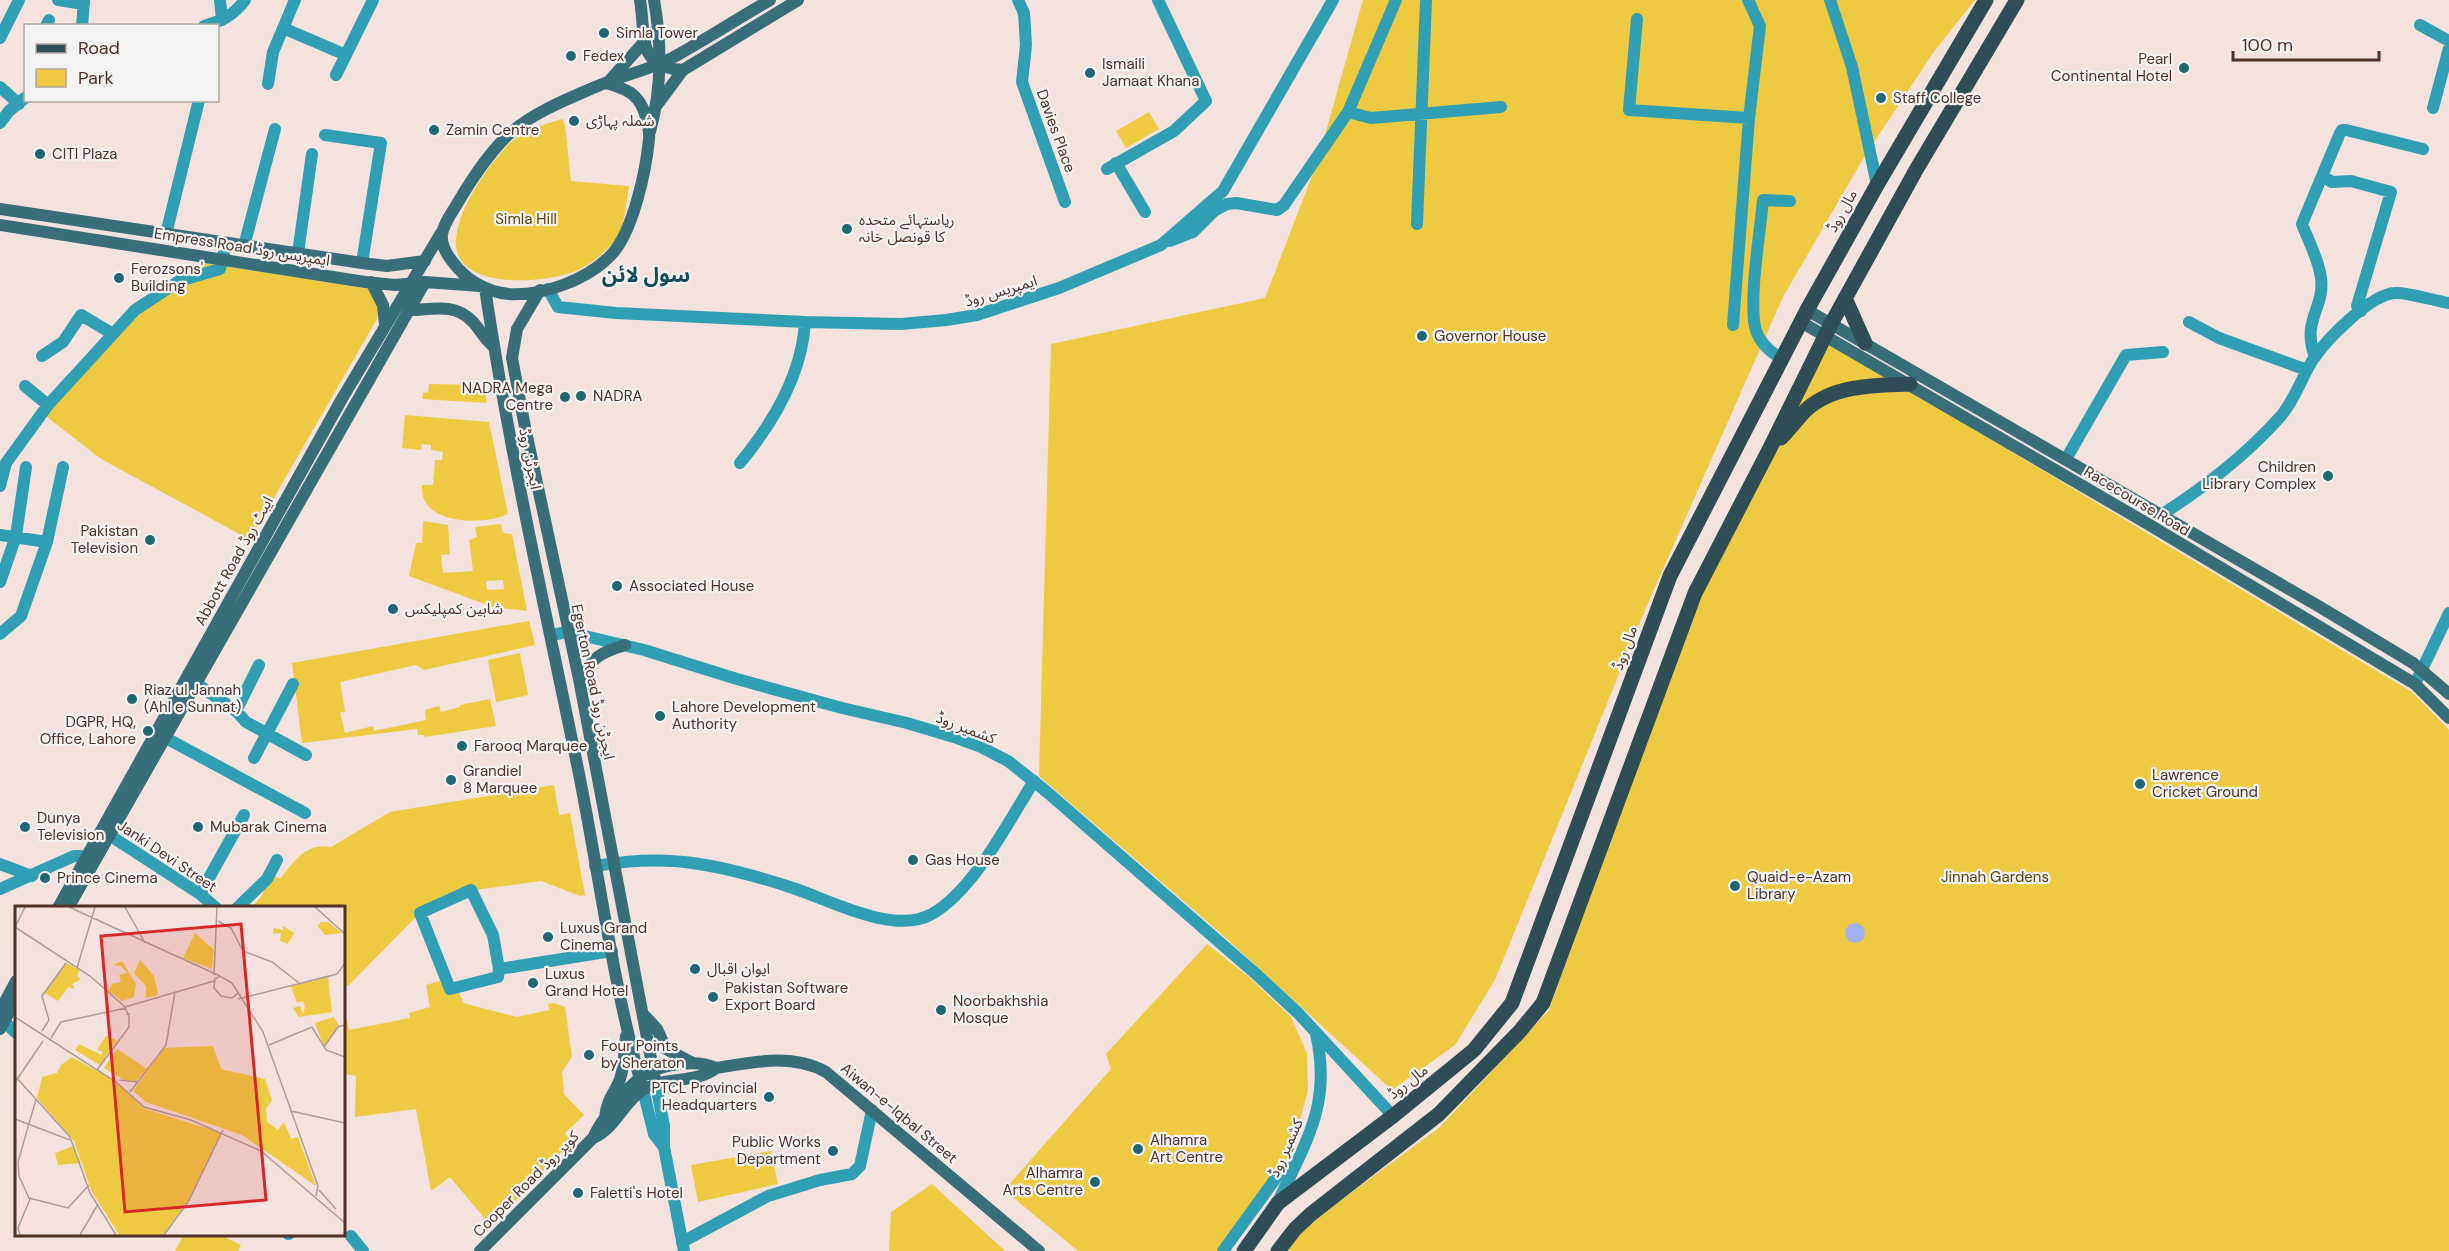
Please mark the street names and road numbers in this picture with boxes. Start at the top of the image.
street label: Davies Place [1032,87,1080,175]
street label: مال روڈ [1822,186,1862,236]
street label: Empress Road ایمپریس روڈ [153,223,331,271]
street label: ایمپریس روڈ [962,271,1040,312]
street label: ایجرٹن روڈ [514,427,546,491]
street label: Racecourse Road [2080,461,2194,541]
street label: Abbott Road ایبٹ روڈ [190,493,278,629]
street label: Egerton Road ایجرٹن روڈ [567,602,619,762]
street label: مال روڈ [1608,623,1642,673]
street label: کشمیر روڈ [933,707,1000,749]
street label: Janki Devi Street [113,815,221,897]
street label: Aiwan-e-Iqbal Street [836,1058,962,1168]
street label: مال روڈ [1384,1060,1432,1104]
street label: کشمیر روڈ [1264,1115,1308,1181]
street label: Cooper Road کوپر روڈ [469,1126,584,1241]

